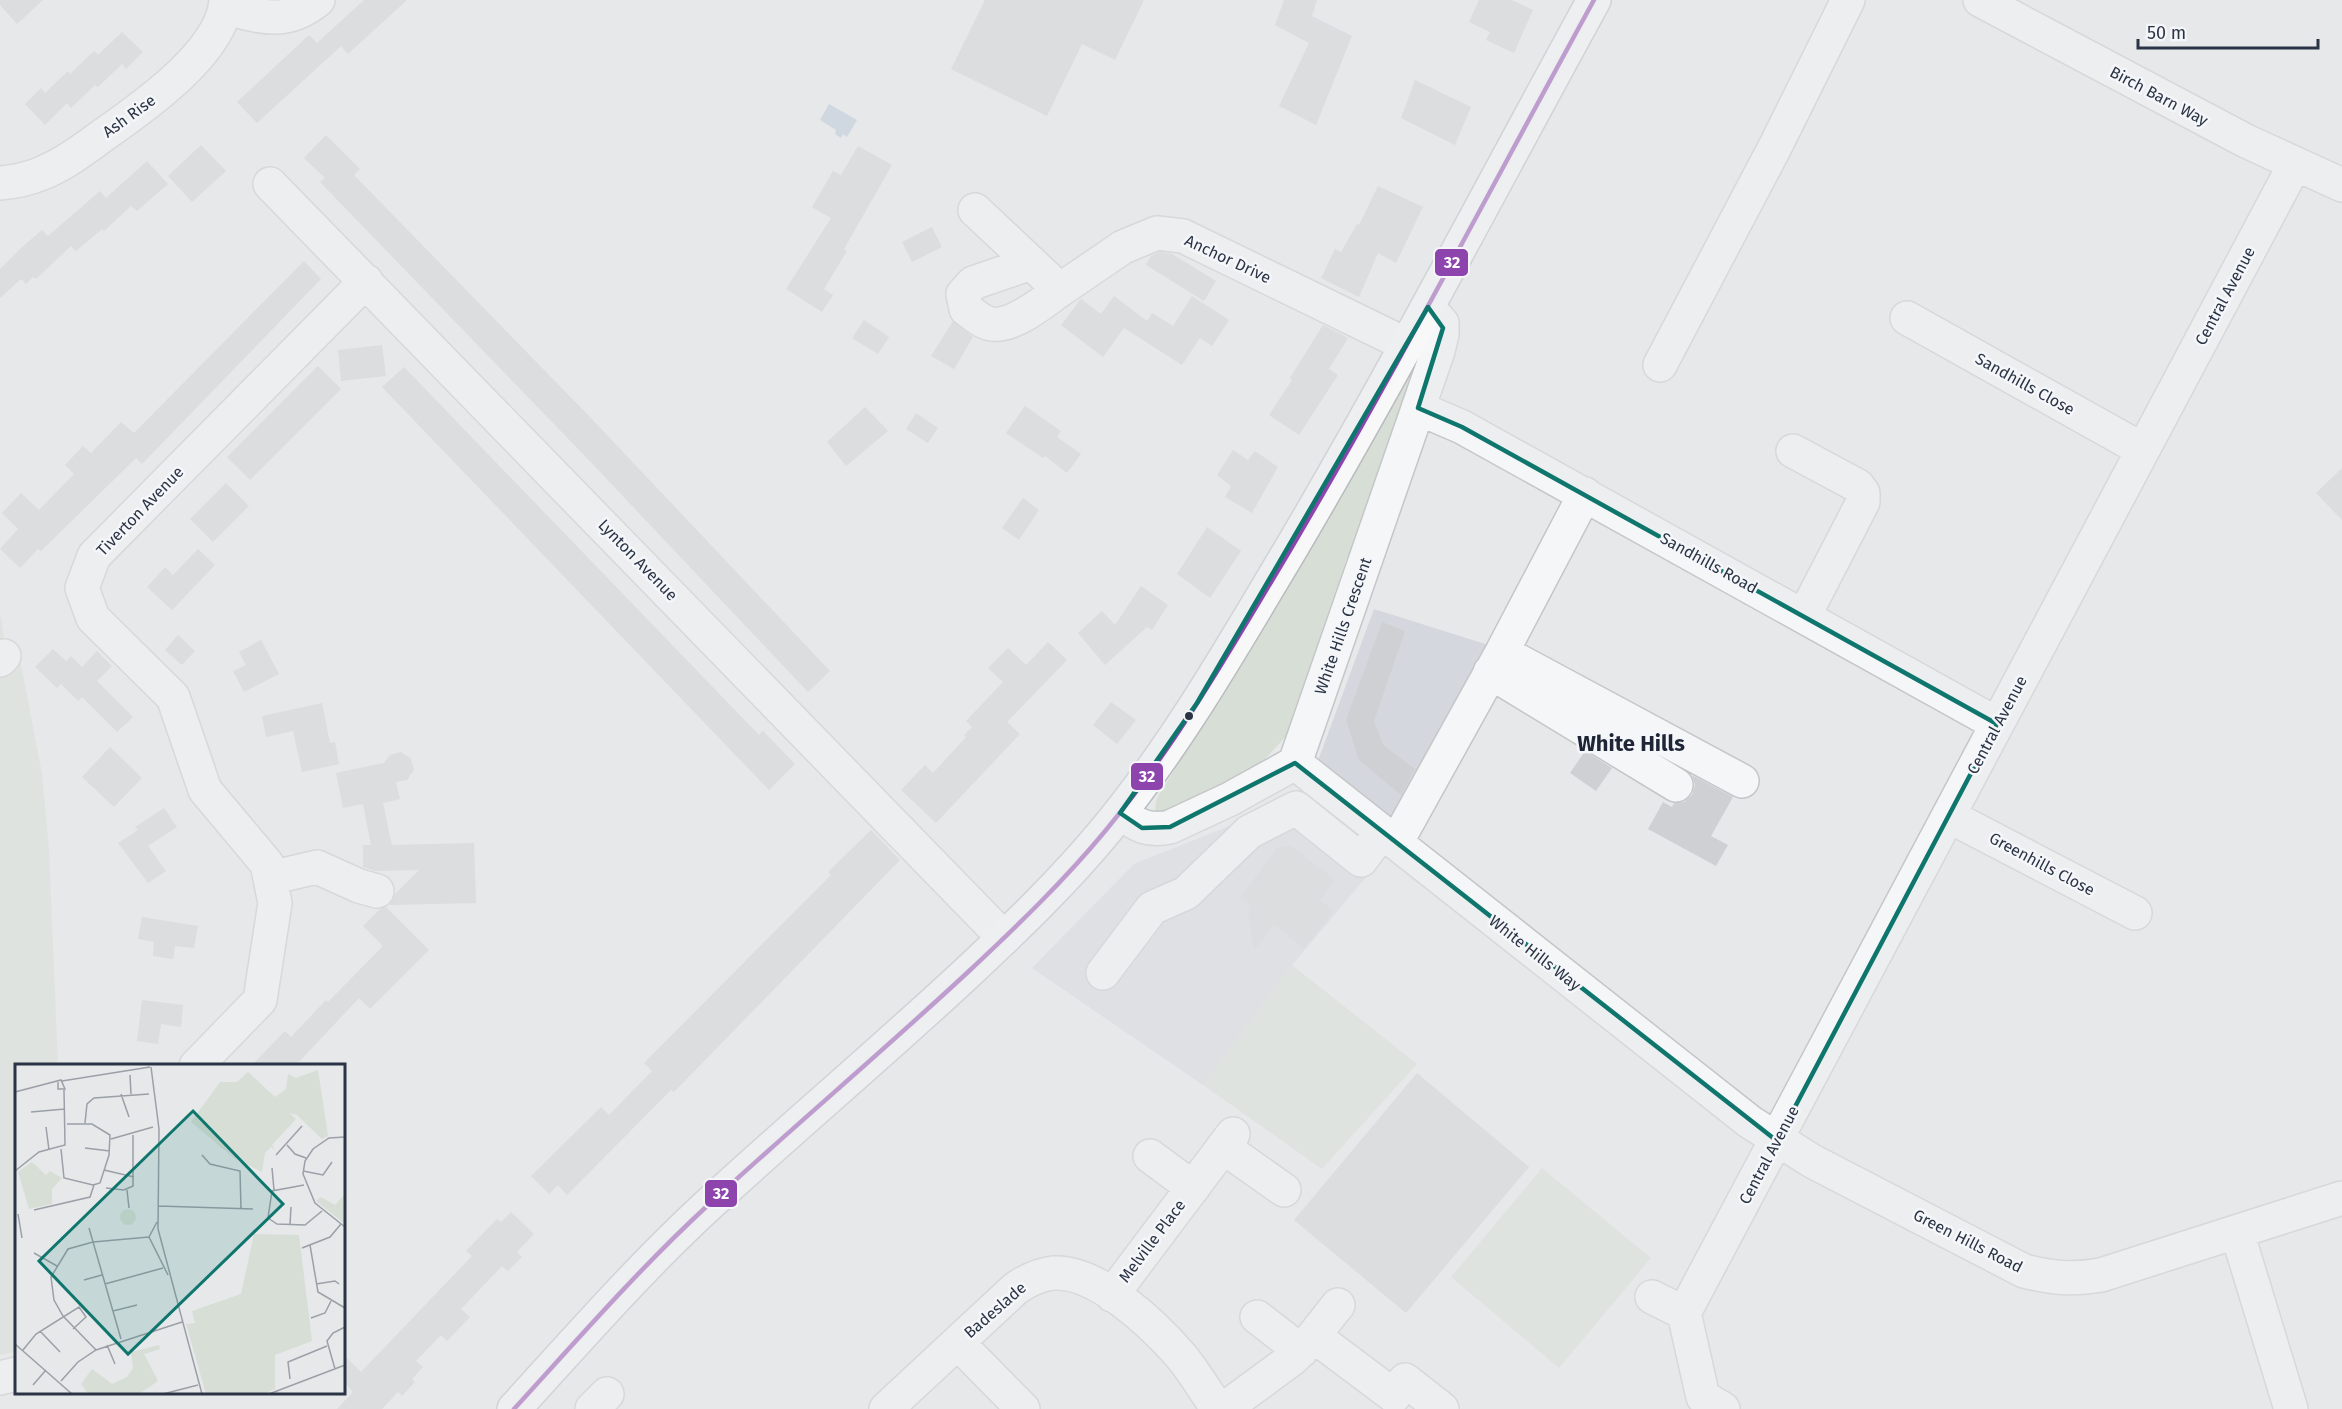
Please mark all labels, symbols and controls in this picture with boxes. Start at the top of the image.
scale bar [2138,12,2318,50]
text: 50 m [2147,22,2186,44]
street label: Birch Barn Way [2107,62,2211,130]
street label: Ash Rise [99,90,159,142]
street label: Anchor Drive [1182,231,1274,287]
street label: Central Avenue [2191,244,2259,348]
line badge: 32 [1434,248,1469,277]
text: 32 [1443,253,1460,272]
street label: Sandhills Close [1972,349,2078,419]
street label: Tiverton Avenue [92,462,188,560]
street label: Lynton Avenue [594,515,682,605]
street label: Sandhills Road [1657,528,1761,598]
street label: White Hills Crescent [1311,555,1375,697]
street label: Central Avenue [1963,673,2031,777]
unlabelled marker [1183,710,1195,722]
district label: White Hills [1577,730,1685,757]
line badge: 32 [1130,762,1164,791]
text: 32 [1138,767,1155,786]
street label: Greenhills Close [1986,828,2098,900]
street label: White Hills Way [1485,911,1585,995]
inset map [15,1064,345,1394]
street label: Central Avenue [1735,1103,1803,1207]
line badge: 32 [704,1179,738,1208]
text: 32 [712,1184,729,1203]
street label: Melville Place [1115,1196,1189,1286]
street label: Green Hills Road [1910,1205,2026,1277]
street label: Badeslade [960,1278,1030,1342]

